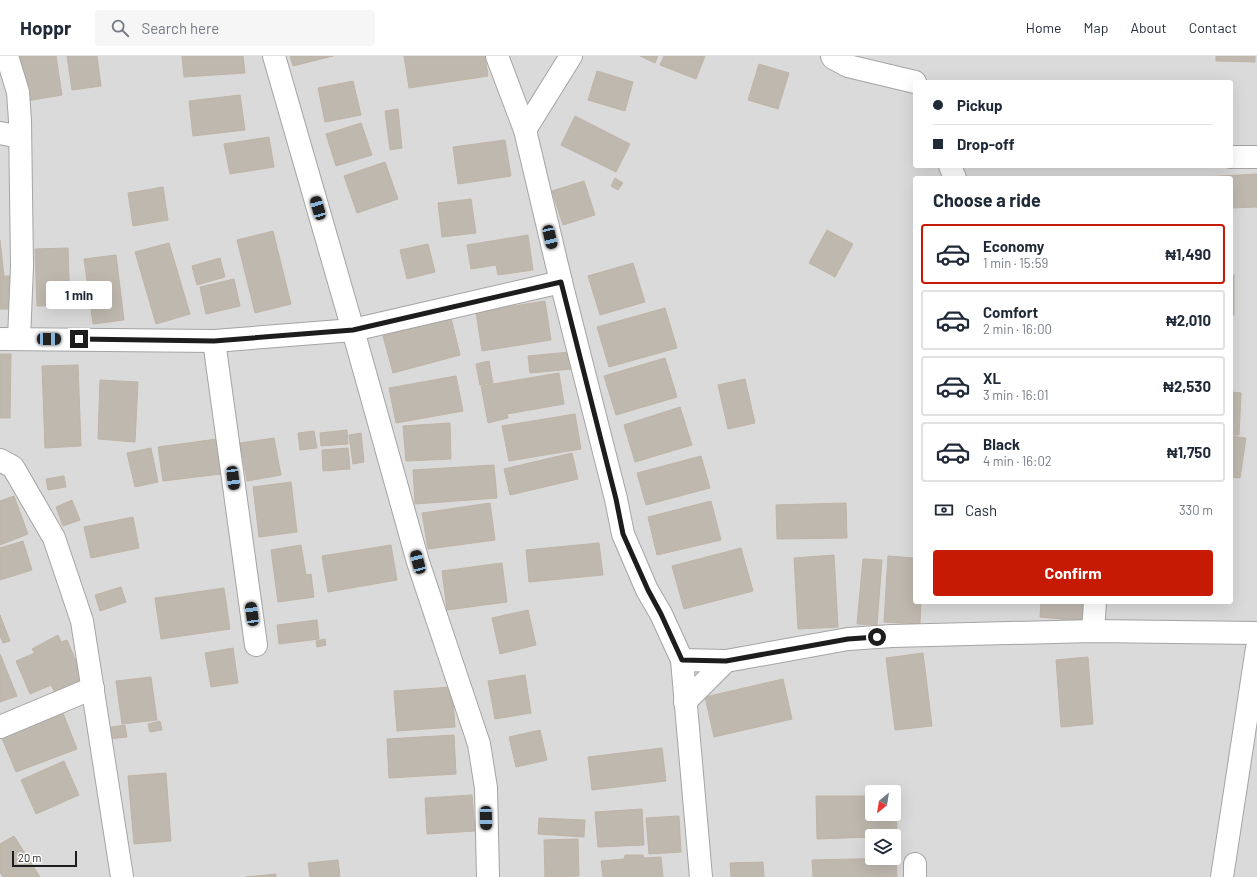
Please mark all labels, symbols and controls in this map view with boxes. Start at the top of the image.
search box [95,10,375,46]
text: Hoppr [20,16,71,39]
icon: search [109,17,131,39]
text: Search here [141,19,219,37]
text: Home [1026,19,1062,36]
text: Map [1084,19,1108,36]
text: About [1130,19,1167,36]
text: Contact [1189,19,1237,36]
text: Pickup [957,96,1003,114]
text: Drop-off [957,135,1015,153]
text: Choose a ride [933,189,1041,211]
car [309,195,327,221]
car [541,224,559,250]
icon: car [935,236,971,272]
text: Economy [983,237,1044,255]
text: ₦1,490 [1165,245,1211,263]
text: 1 min · 15:59 [983,255,1048,271]
callout: 1 min [46,281,112,309]
text: 1 min [65,287,93,303]
icon: car [935,302,971,338]
text: Comfort [983,303,1038,321]
text: ₦2,010 [1166,311,1211,329]
text: 2 min · 16:00 [983,321,1052,337]
route end [70,330,88,348]
car [37,333,61,345]
icon: car [935,368,971,404]
text: XL [983,369,1001,387]
text: ₦2,530 [1163,377,1211,395]
text: 3 min · 16:01 [983,387,1048,403]
icon: car [935,434,971,470]
text: Black [983,435,1020,453]
text: ₦1,750 [1167,443,1211,461]
text: 4 min · 16:02 [983,453,1052,469]
car [226,465,240,491]
icon: cash [933,499,955,521]
text: Cash [965,501,997,519]
text: 330 m [1179,502,1213,518]
car [409,549,427,575]
button: Confirm [933,550,1213,596]
car [244,601,260,627]
route start [868,628,886,646]
north arrow [865,785,901,821]
map controls [865,785,901,865]
car [480,806,492,830]
button: layers [865,829,901,865]
scale bar [12,849,77,868]
text: 20 m [18,851,41,864]

